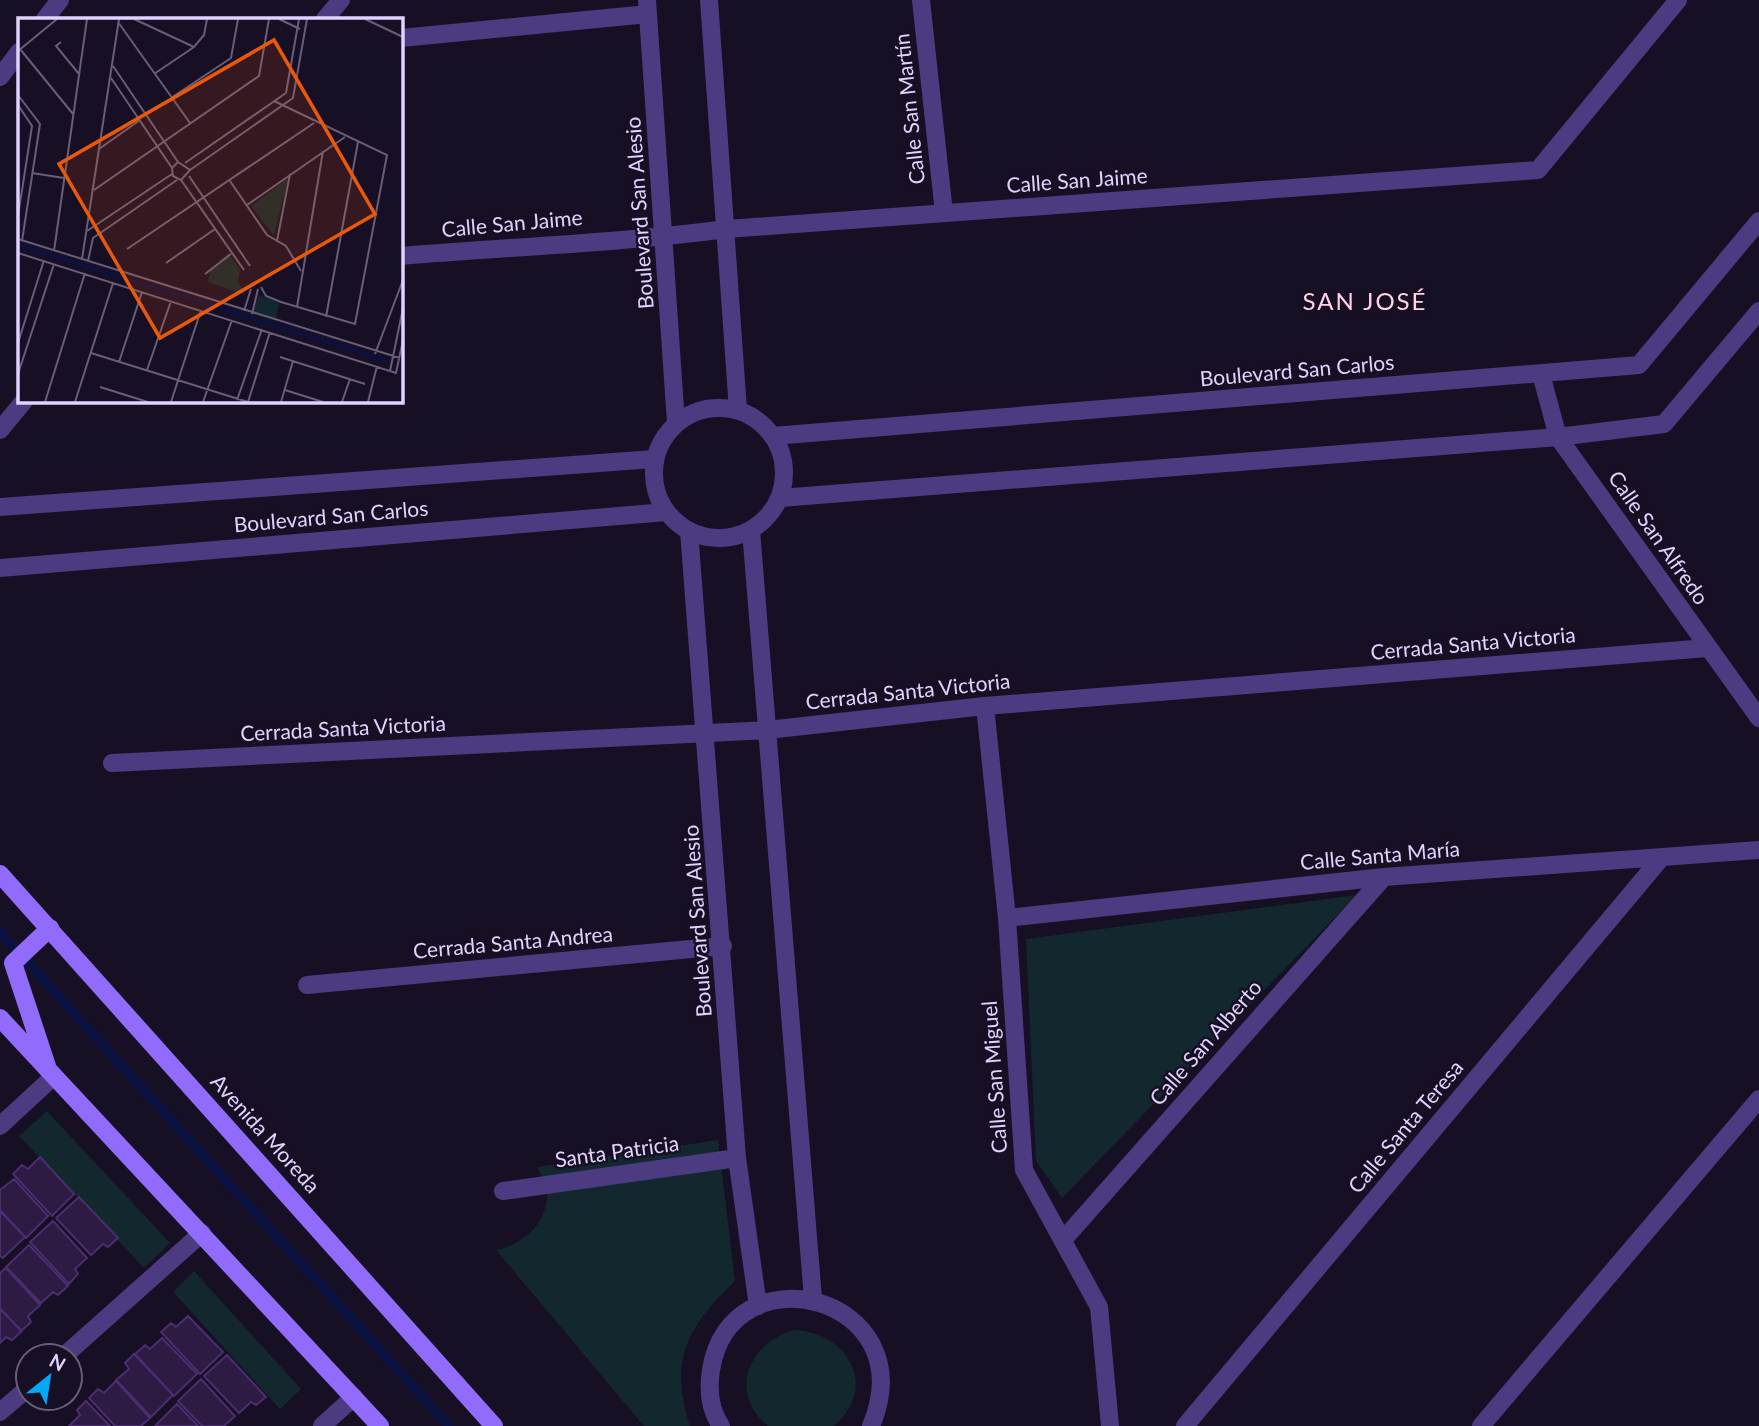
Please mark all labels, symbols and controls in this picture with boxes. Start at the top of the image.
inset map [18,18,402,402]
street label: Calle San Martín [888,33,929,186]
street label: Boulevard San Alesio [619,116,658,310]
street label: Calle San Jaime [1006,162,1148,197]
street label: Calle San Jaime [440,204,583,241]
district label: SAN JOSÉ [1303,286,1427,315]
street label: Boulevard San Carlos [1199,349,1395,390]
street label: Calle San Alfredo [1604,466,1715,609]
street label: Boulevard San Carlos [233,495,429,536]
street label: Cerrada Santa Victoria [1369,621,1576,664]
street label: Cerrada Santa Victoria [804,667,1011,714]
street label: Cerrada Santa Victoria [240,710,446,745]
street label: Boulevard San Alesio [677,824,716,1018]
street label: Calle Santa María [1299,835,1461,874]
street label: Cerrada Santa Andrea [412,920,614,963]
street label: Calle San Alberto [1144,974,1266,1110]
street label: Calle San Miguel [976,1000,1011,1154]
street label: Calle Santa Teresa [1342,1055,1468,1197]
street label: Avenida Moreda [206,1069,326,1197]
street label: Santa Patricia [553,1129,680,1172]
north arrow [14,1342,84,1412]
text: N [46,1348,70,1375]

